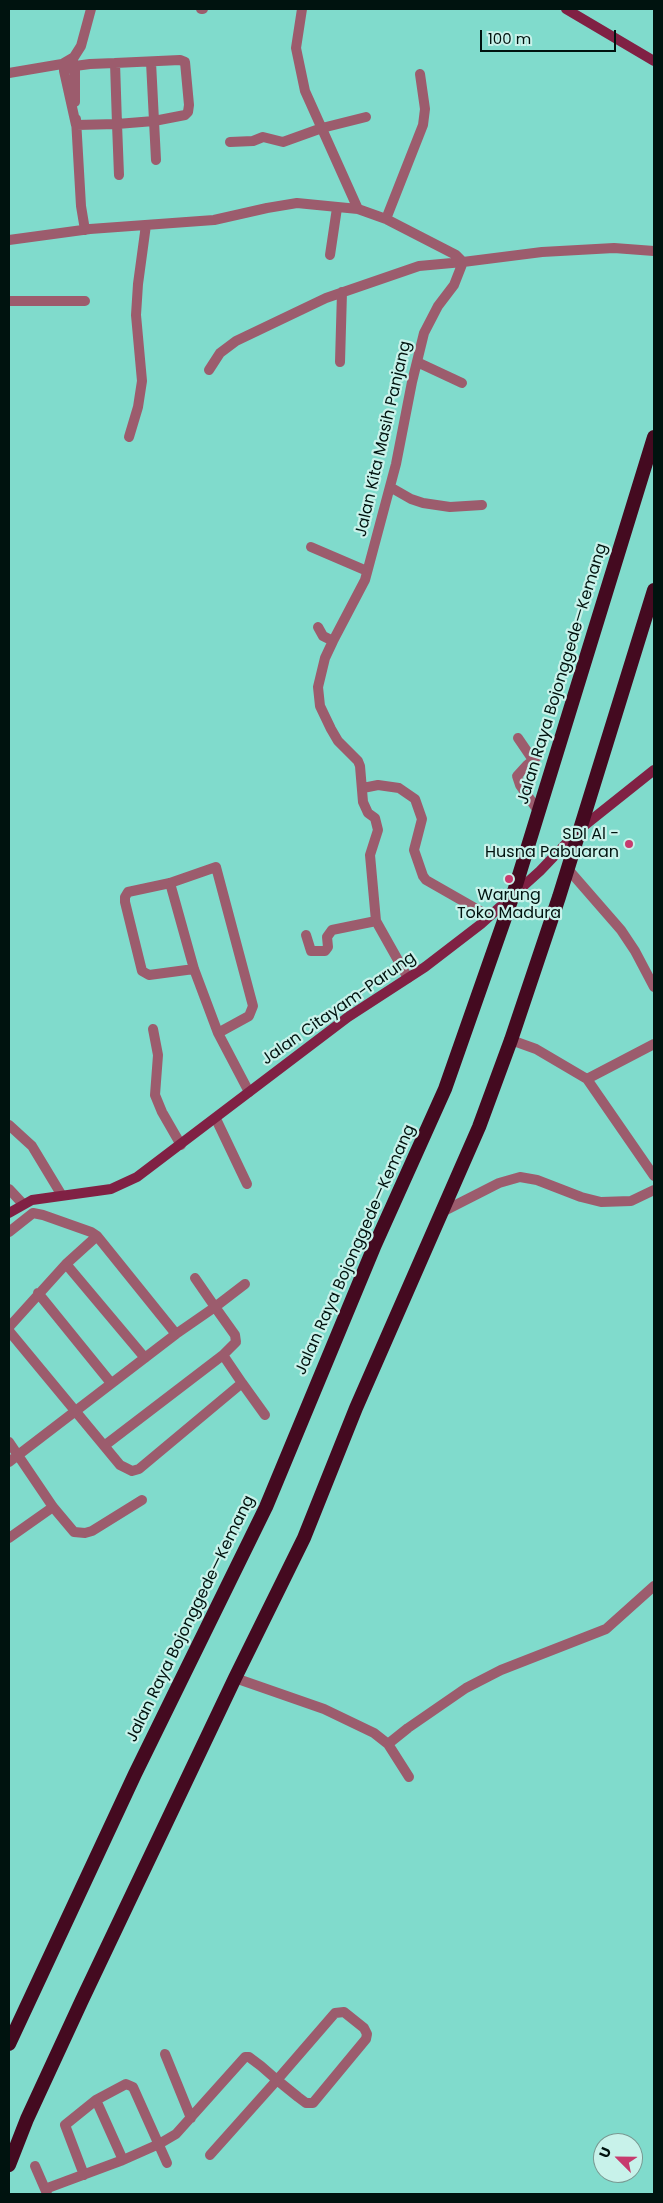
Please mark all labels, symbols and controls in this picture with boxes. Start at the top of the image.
scale bar [483,20,619,52]
text: 100 m [488,28,531,49]
street label: Jalan Kita Masih Panjang [352,339,416,539]
street label: Jalan Raya Bojonggede—Kemang [514,541,612,807]
place label: SDI Al - Husna Pabuaran [485,825,619,863]
marker: SDI Al - Husna Pabuaran [623,838,635,850]
marker: Warung Toko Madura [503,873,515,885]
place label: Warung Toko Madura [457,886,561,924]
street label: Jalan Citayam-Parung [258,948,420,1070]
street label: Jalan Raya Bojonggede—Kemang [292,1122,420,1378]
street label: Jalan Raya Bojonggede—Kemang [123,1493,259,1745]
north arrow [593,2133,643,2183]
text: U [594,2144,616,2161]

